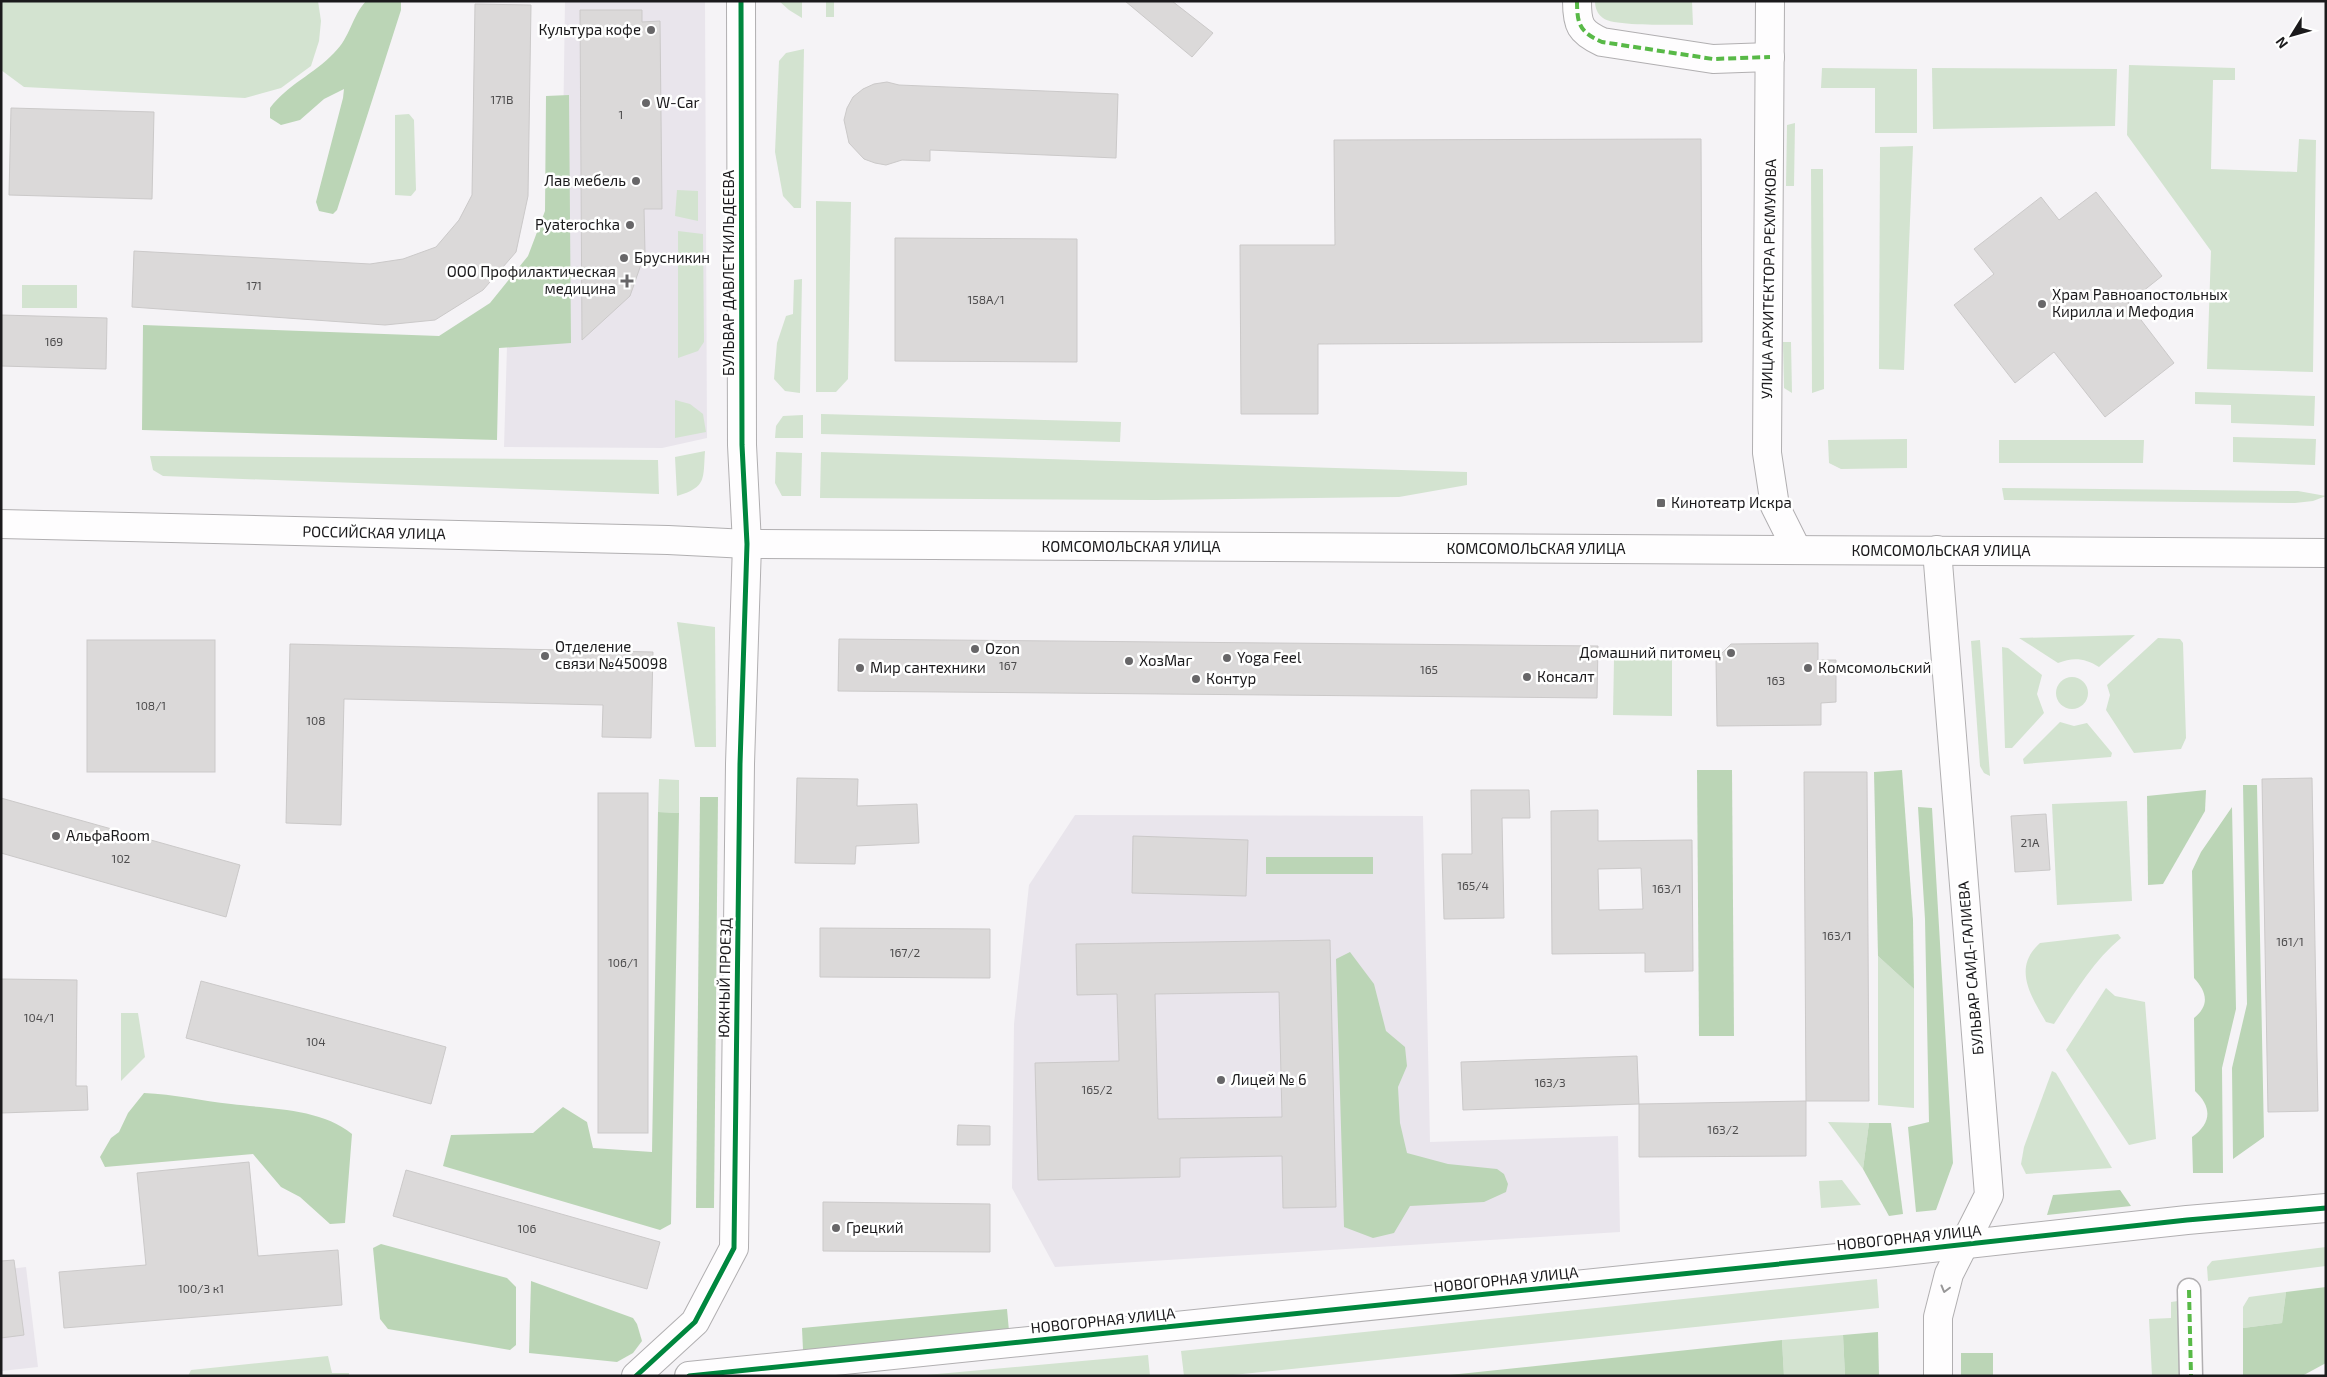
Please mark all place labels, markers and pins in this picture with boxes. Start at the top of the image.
place label: Культура кофе [538,20,641,39]
marker: Культура кофе [645,24,657,36]
place label: W-Car [656,93,700,111]
marker: W-Car [640,97,652,109]
place label: Лав мебель [544,171,626,189]
marker: Лав мебель [630,175,642,187]
place label: Pyaterochka [535,215,620,233]
marker: Pyaterochka [624,219,636,231]
place label: Брусникин [634,248,710,267]
marker: Брусникин [618,252,630,264]
place label: ООО Профилактическая медицина [447,262,616,297]
marker: ООО Профилактическая медицина [620,274,634,288]
place label: Храм Равноапостольных Кирилла и Мефодия [2052,285,2228,320]
marker: Храм Равноапостольных Кирилла и Мефодия [2036,298,2048,310]
place label: Кинотеатр Искра [1671,493,1792,511]
marker: Кинотеатр Искра [1655,497,1667,509]
place label: Отделение связи №450098 [555,637,668,672]
place label: Ozon [985,639,1020,657]
marker: Ozon [969,643,981,655]
place label: Домашний питомец [1579,643,1721,661]
marker: Домашний питомец [1725,647,1737,659]
place label: Yoga Feel [1237,648,1302,666]
marker: Отделение связи №450098 [539,650,551,662]
place label: ХозМаг [1139,651,1192,669]
marker: Yoga Feel [1221,652,1233,664]
marker: ХозМаг [1123,655,1135,667]
place label: Мир сантехники [870,658,986,676]
place label: Комсомольский [1818,658,1931,676]
marker: Мир сантехники [854,662,866,674]
marker: Комсомольский [1802,662,1814,674]
place label: Консалт [1537,667,1595,685]
place label: Контур [1206,669,1256,688]
marker: Консалт [1521,671,1533,683]
marker: Контур [1190,673,1202,685]
place label: АльфаRoom [66,826,150,844]
marker: АльфаRoom [50,830,62,842]
place label: Лицей № 6 [1231,1070,1307,1088]
marker: Лицей № 6 [1215,1074,1227,1086]
place label: Грецкий [846,1218,904,1236]
marker: Грецкий [830,1222,842,1234]

